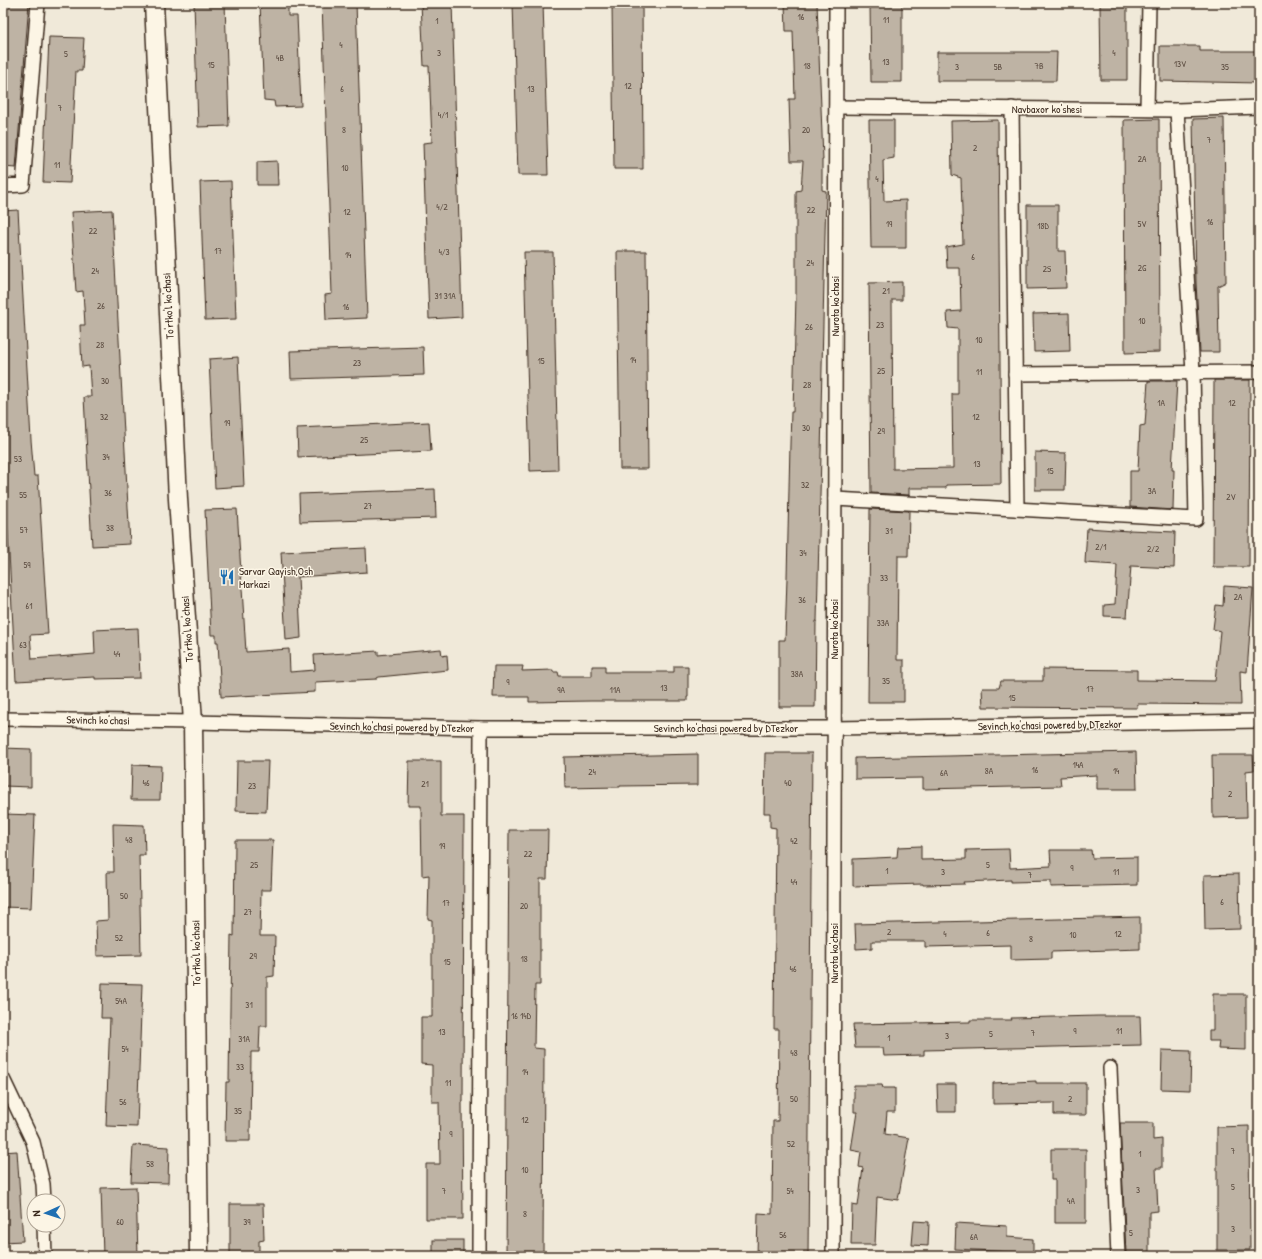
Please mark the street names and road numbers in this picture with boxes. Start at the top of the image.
street label: Navbaxor ko'shesi [1012,102,1082,116]
street label: To'rtko'l ko'chasi [159,272,177,340]
street label: Nurota ko'chasi [828,276,842,336]
street label: To'rtko'l ko'chasi [178,595,196,663]
street label: Nurota ko'chasi [827,599,841,659]
street label: Sevinch ko'chasi [66,712,130,728]
street label: Sevinch ko'chasi powered by DTezkor [978,717,1123,733]
street label: Sevinch ko'chasi powered by DTezkor [330,719,475,735]
street label: Sevinch ko'chasi powered by DTezkor [654,721,799,735]
street label: To'rtko'l ko'chasi [188,920,204,986]
street label: Nurota ko'chasi [827,923,841,983]

